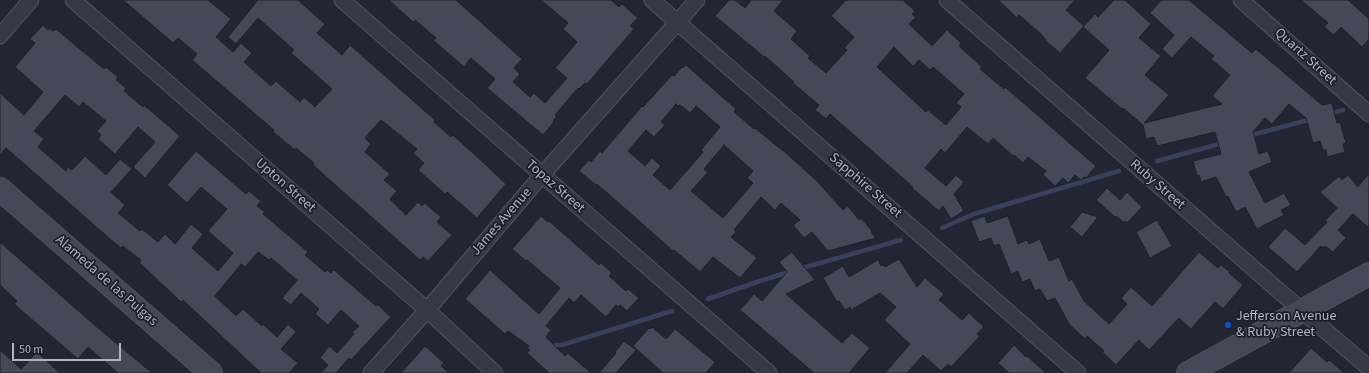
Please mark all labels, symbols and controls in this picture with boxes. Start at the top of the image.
street label: Quartz Street [1271,25,1339,89]
street label: Sapphire Street [825,150,905,222]
street label: Upton Street [251,155,319,217]
street label: Ruby Street [1126,156,1188,214]
street label: Topaz Street [522,157,588,217]
street label: James Avenue [468,185,536,259]
street label: Alameda de las Pulgas [51,232,161,330]
place label: Jefferson Avenue & Ruby Street [1236,309,1336,342]
marker: Jefferson Avenue & Ruby Street [1223,320,1233,330]
scale bar [14,335,123,361]
text: 50 m [19,341,43,358]

